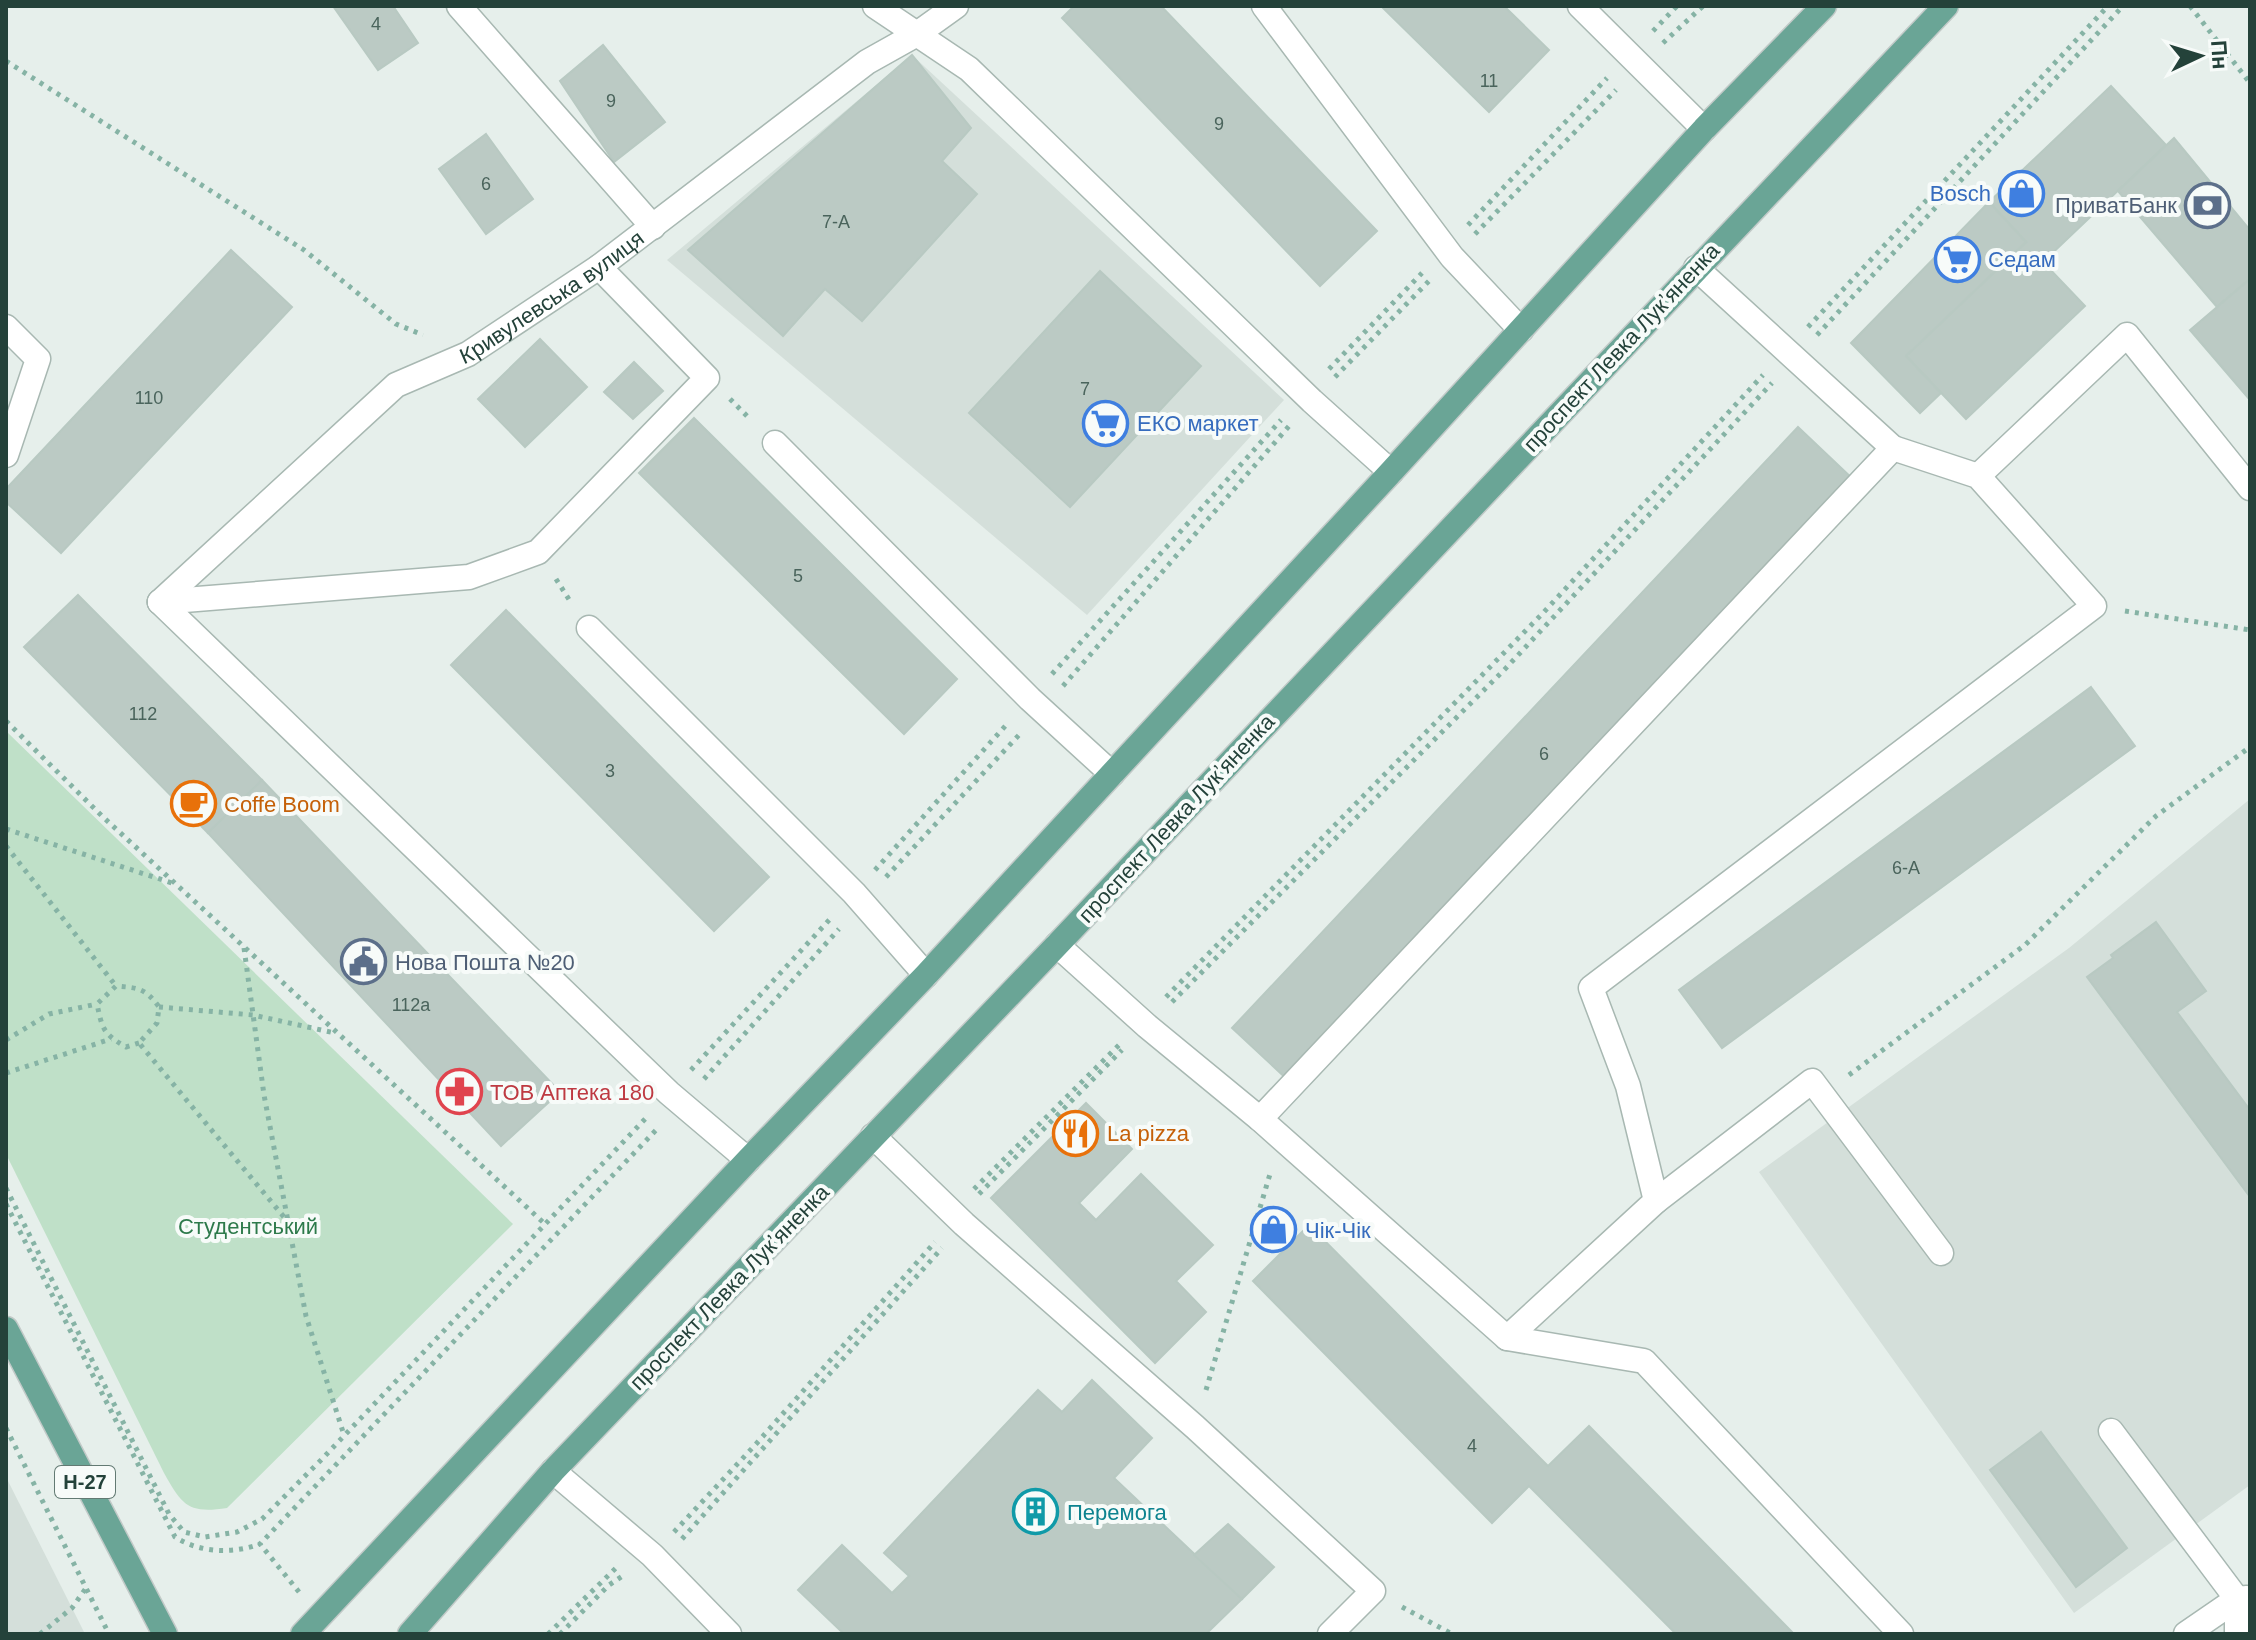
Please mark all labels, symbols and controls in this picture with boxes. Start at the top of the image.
house number: 4 [371,14,381,34]
north arrow [2160,16,2240,96]
text: Пн [2206,39,2233,70]
house number: 11 [1480,71,1498,91]
house number: 9 [606,91,616,111]
house number: 9 [1214,114,1224,134]
shop icon: Bosch [1998,169,2046,217]
house number: 6 [481,174,491,194]
place label: Bosch [1930,181,1991,206]
bank icon: ПриватБанк [2184,181,2232,229]
place label: ПриватБанк [2055,193,2177,218]
house number: 7-А [822,212,850,232]
street label: Кривулевська вулиця [456,225,649,369]
supermarket icon: Седам [1933,235,1981,283]
street label: проспект Левка Лукʼяненка [1518,238,1725,457]
place label: Седам [1988,247,2056,272]
house number: 7 [1080,379,1090,399]
house number: 110 [135,388,163,408]
supermarket icon: ЕКО маркет [1082,399,1130,447]
place label: ЕКО маркет [1137,411,1259,436]
house number: 5 [793,566,803,586]
house number: 112 [129,704,157,724]
street label: проспект Левка Лукʼяненка [1073,709,1280,928]
house number: 6 [1539,744,1549,764]
house number: 3 [605,761,615,781]
cafe icon: Coffe Boom [169,780,217,828]
place label: Coffe Boom [224,792,340,817]
house number: 6-А [1892,858,1920,878]
public building icon: Нова Пошта №20 [340,938,388,986]
place label: Нова Пошта №20 [395,950,575,975]
house number: 112а [392,995,431,1015]
pharmacy icon: ТОВ Аптека 180 [435,1068,483,1116]
place label: ТОВ Аптека 180 [490,1080,654,1105]
restaurant icon: La pizza [1052,1109,1100,1157]
place label: La pizza [1107,1121,1190,1146]
street label: проспект Левка Лукʼяненка [625,1179,835,1395]
shop icon: Чік-Чік [1250,1206,1298,1254]
park label: Студентський [178,1214,318,1239]
place label: Чік-Чік [1305,1218,1371,1243]
house number: 4 [1467,1436,1477,1456]
road number: Н-27 [55,1466,115,1498]
building icon: Перемога [1012,1488,1060,1536]
place label: Перемога [1067,1500,1167,1525]

